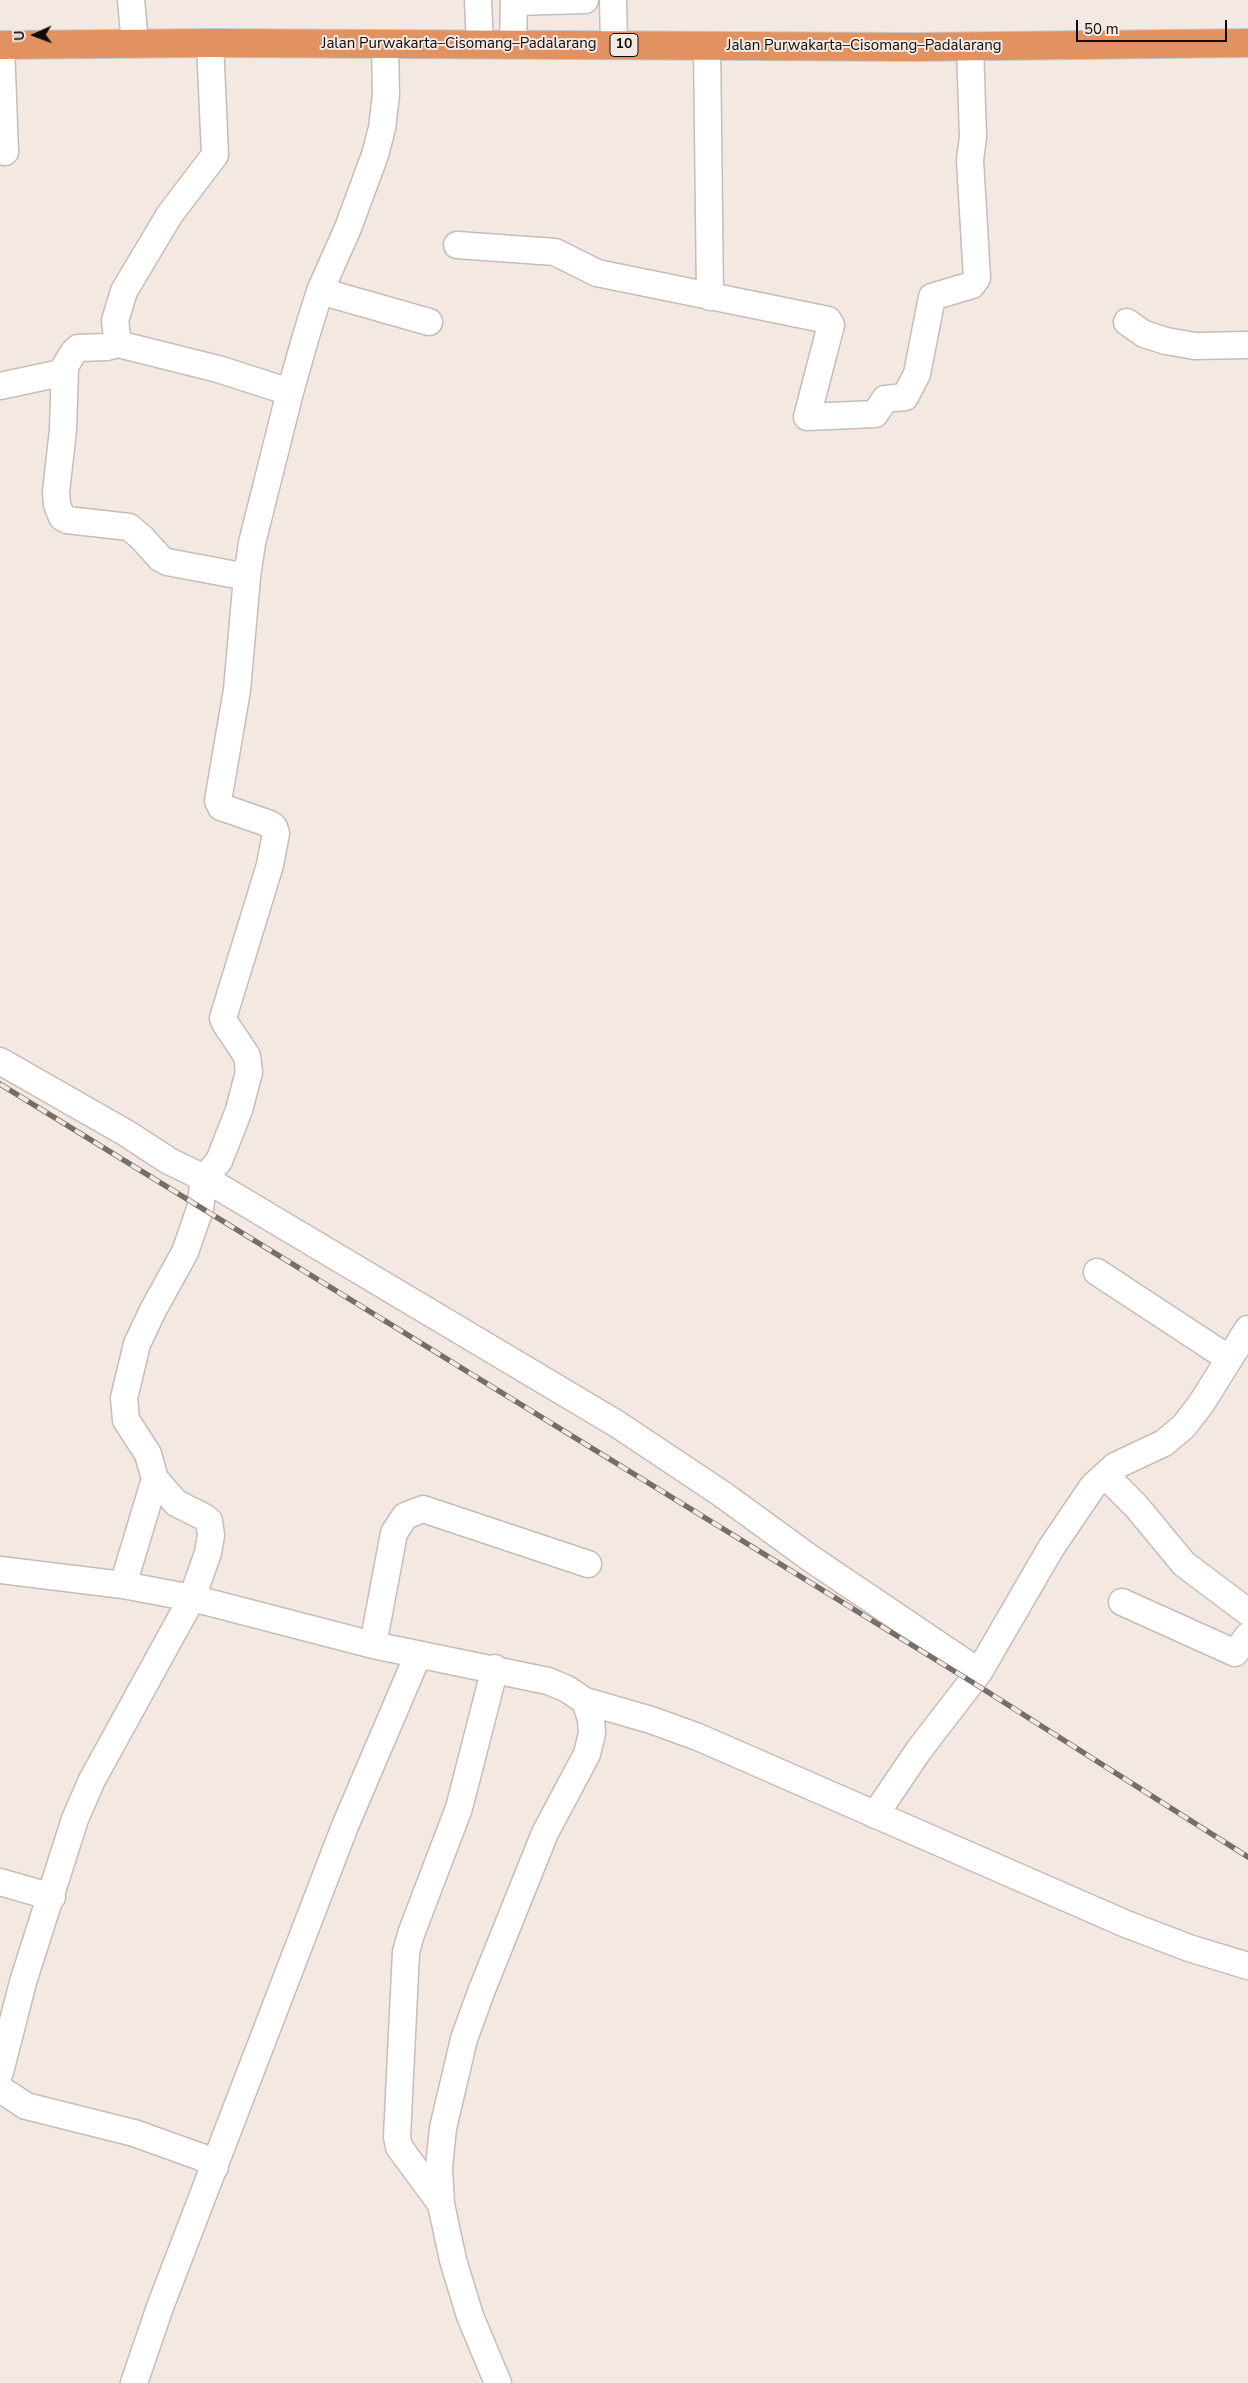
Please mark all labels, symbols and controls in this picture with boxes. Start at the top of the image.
north arrow [10,10,60,60]
scale bar [1078,10,1229,42]
text: 50 m [1084,19,1119,39]
text: U [10,30,29,41]
road number: 10 [610,34,638,56]
street label: Jalan Purwakarta–Cisomang–Padalarang [322,35,596,53]
street label: Jalan Purwakarta–Cisomang–Padalarang [727,37,1001,55]

